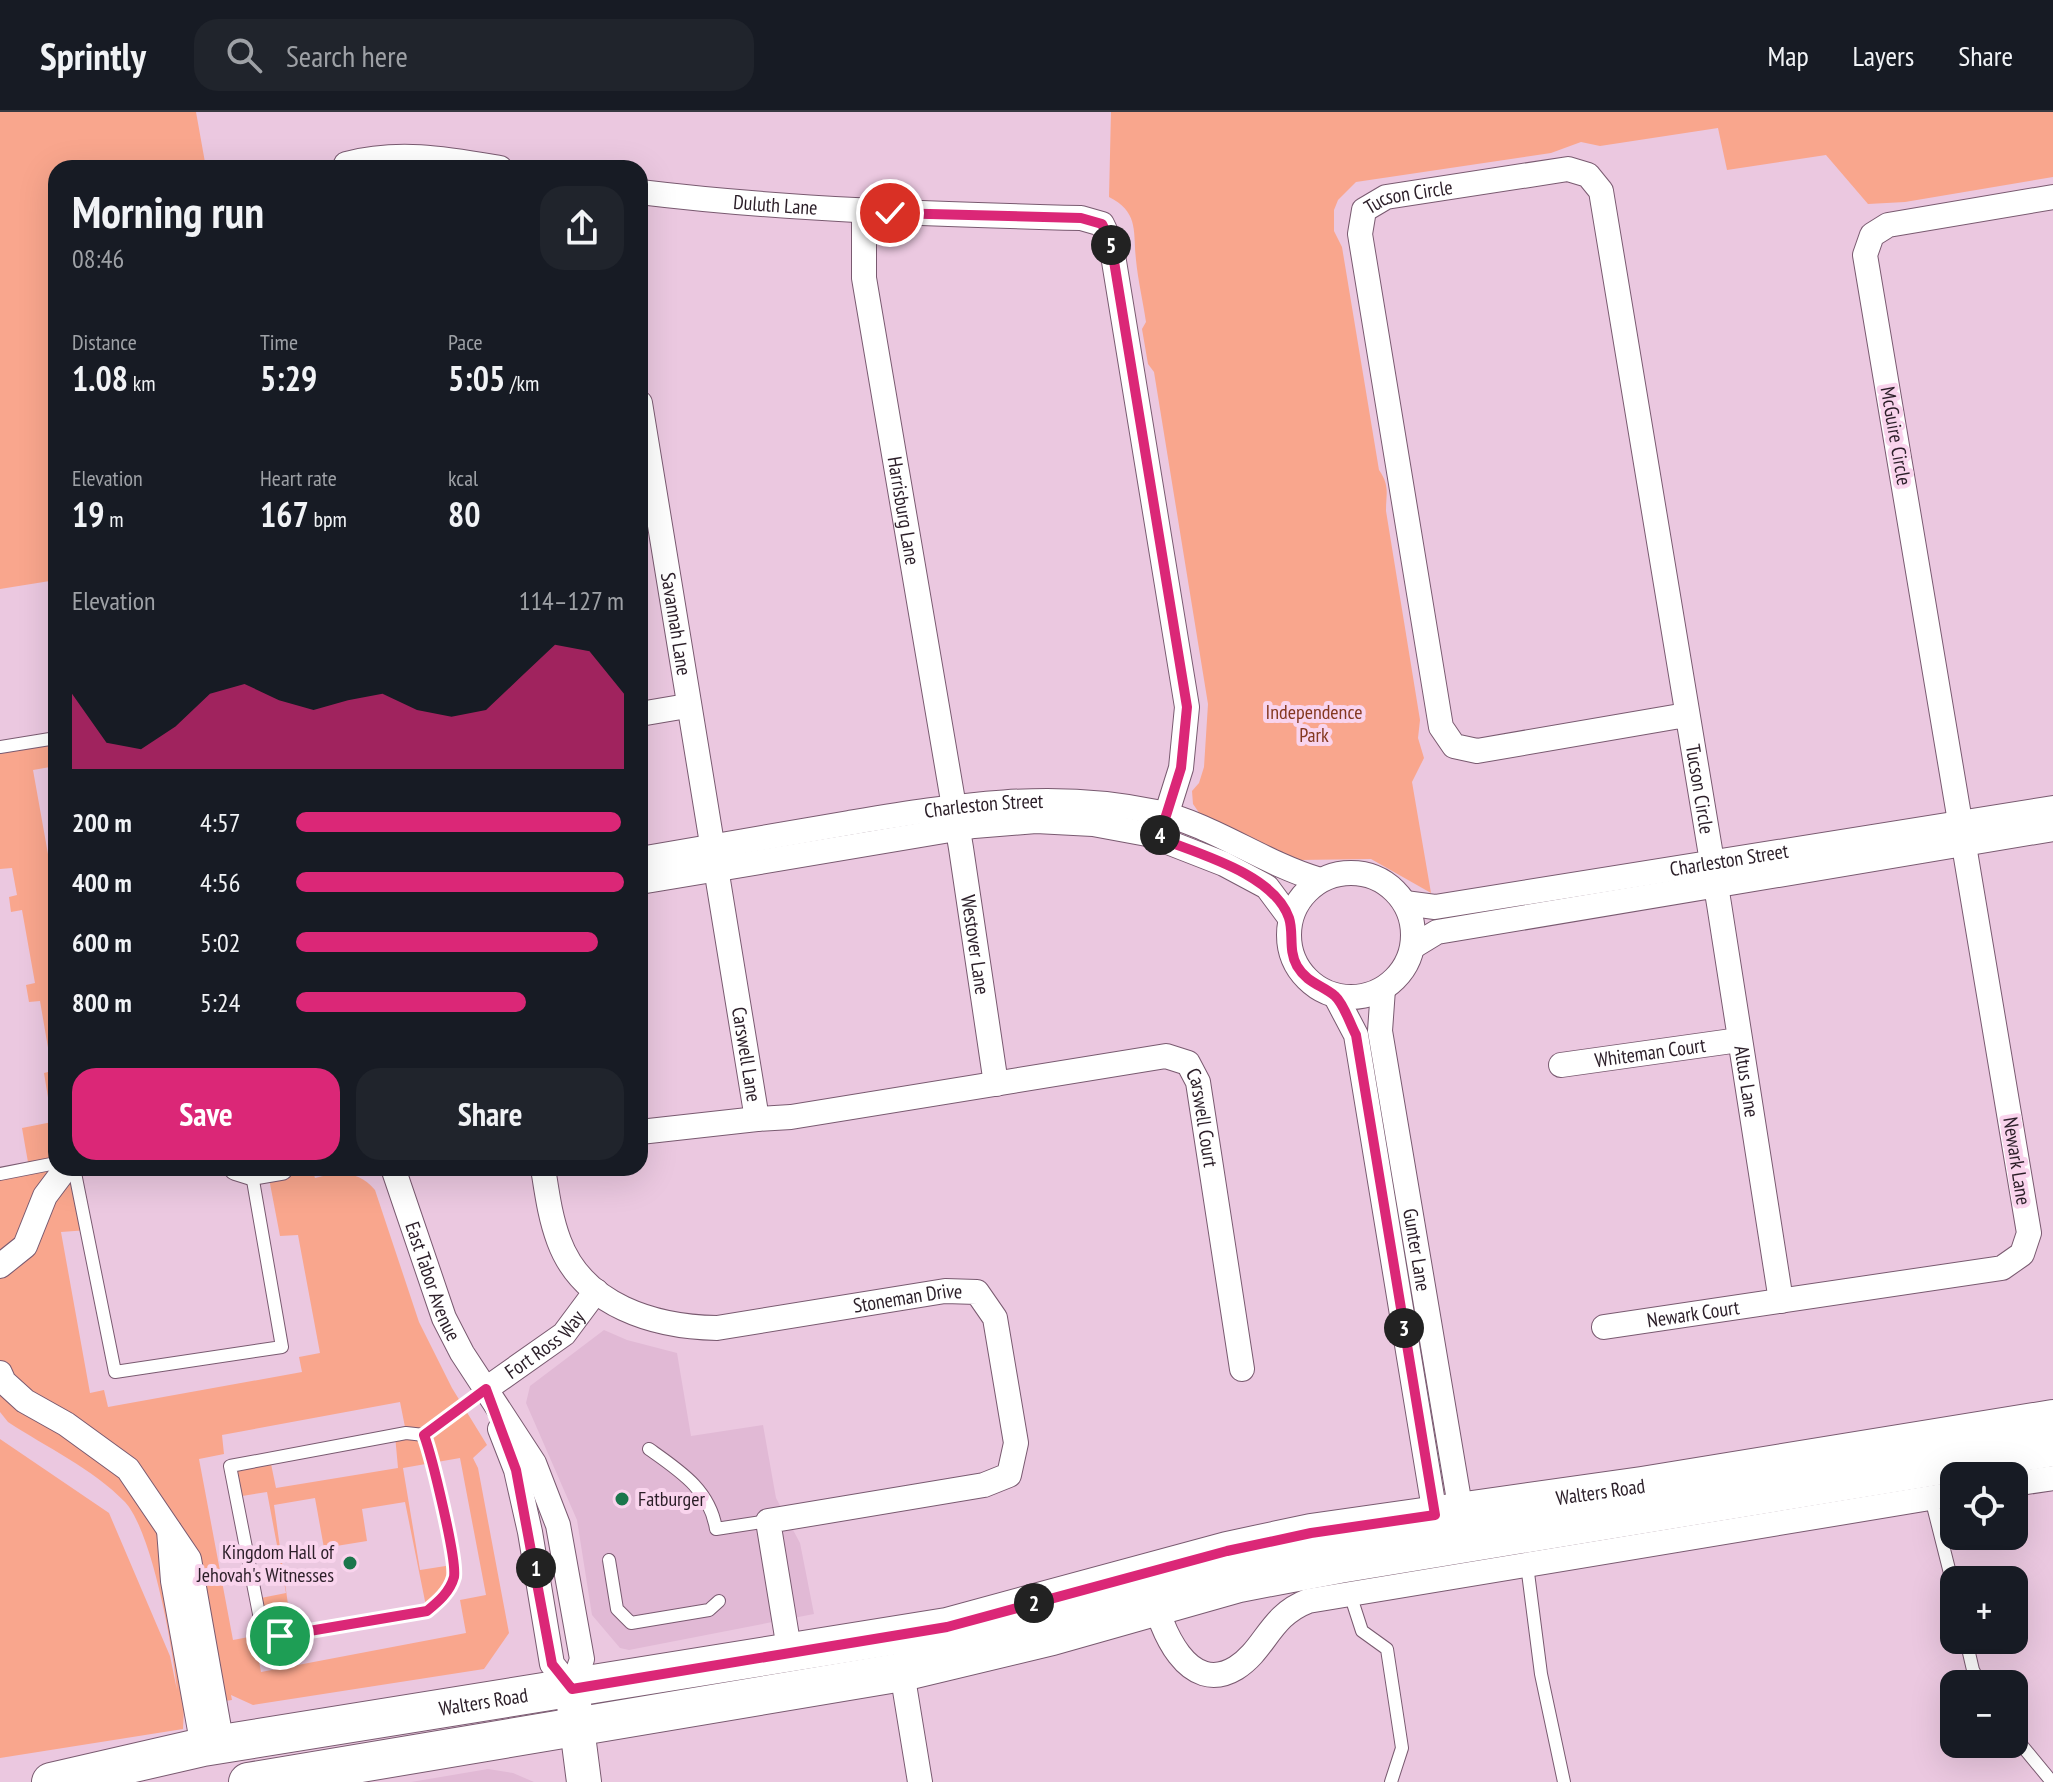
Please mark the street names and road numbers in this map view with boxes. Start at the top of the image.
street label: Tucson Circle [1359,174,1454,220]
street label: Duluth Lane [732,189,818,221]
street label: McGuire Circle [1875,385,1917,487]
street label: Harrisburg Lane [882,454,926,567]
street label: Savannah Lane [655,571,697,677]
street label: Tucson Circle [1680,742,1720,836]
street label: Charleston Street [922,788,1044,824]
street label: Charleston Street [1668,838,1791,882]
street label: Westover Lane [955,893,996,996]
street label: Carswell Lane [726,1005,767,1104]
street label: Whiteman Court [1593,1032,1708,1073]
street label: Altus Lane [1728,1044,1765,1119]
street label: Carswell Court [1180,1063,1224,1169]
street label: Newark Lane [1997,1115,2037,1207]
street label: Gunter Lane [1397,1206,1437,1293]
street label: East Tabor Avenue [399,1218,467,1345]
street label: Stoneman Drive [851,1278,963,1319]
street label: Newark Court [1645,1294,1741,1333]
street label: Fort Ross Way [500,1305,591,1385]
street label: Walters Road [1554,1473,1647,1511]
street label: Walters Road [437,1682,530,1722]

